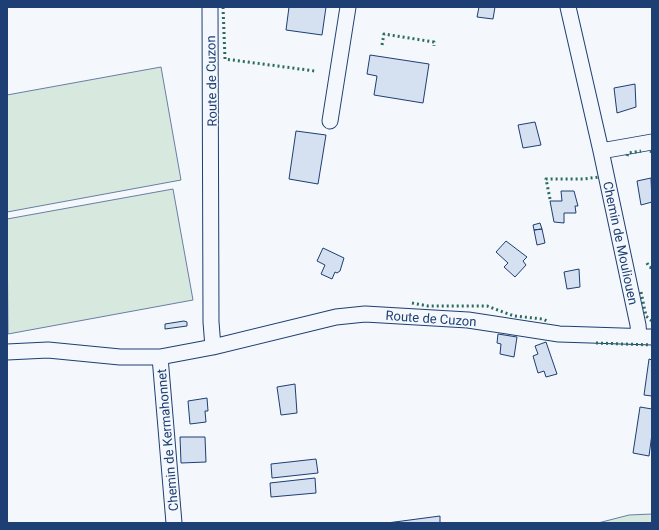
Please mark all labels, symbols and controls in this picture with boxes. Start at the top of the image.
street label: Route de Cuzon [203,35,220,127]
street label: Chemin de Mouliouen [600,180,641,306]
street label: Route de Cuzon [385,308,477,329]
street label: Chemin de Kermahonnet [154,368,181,512]

